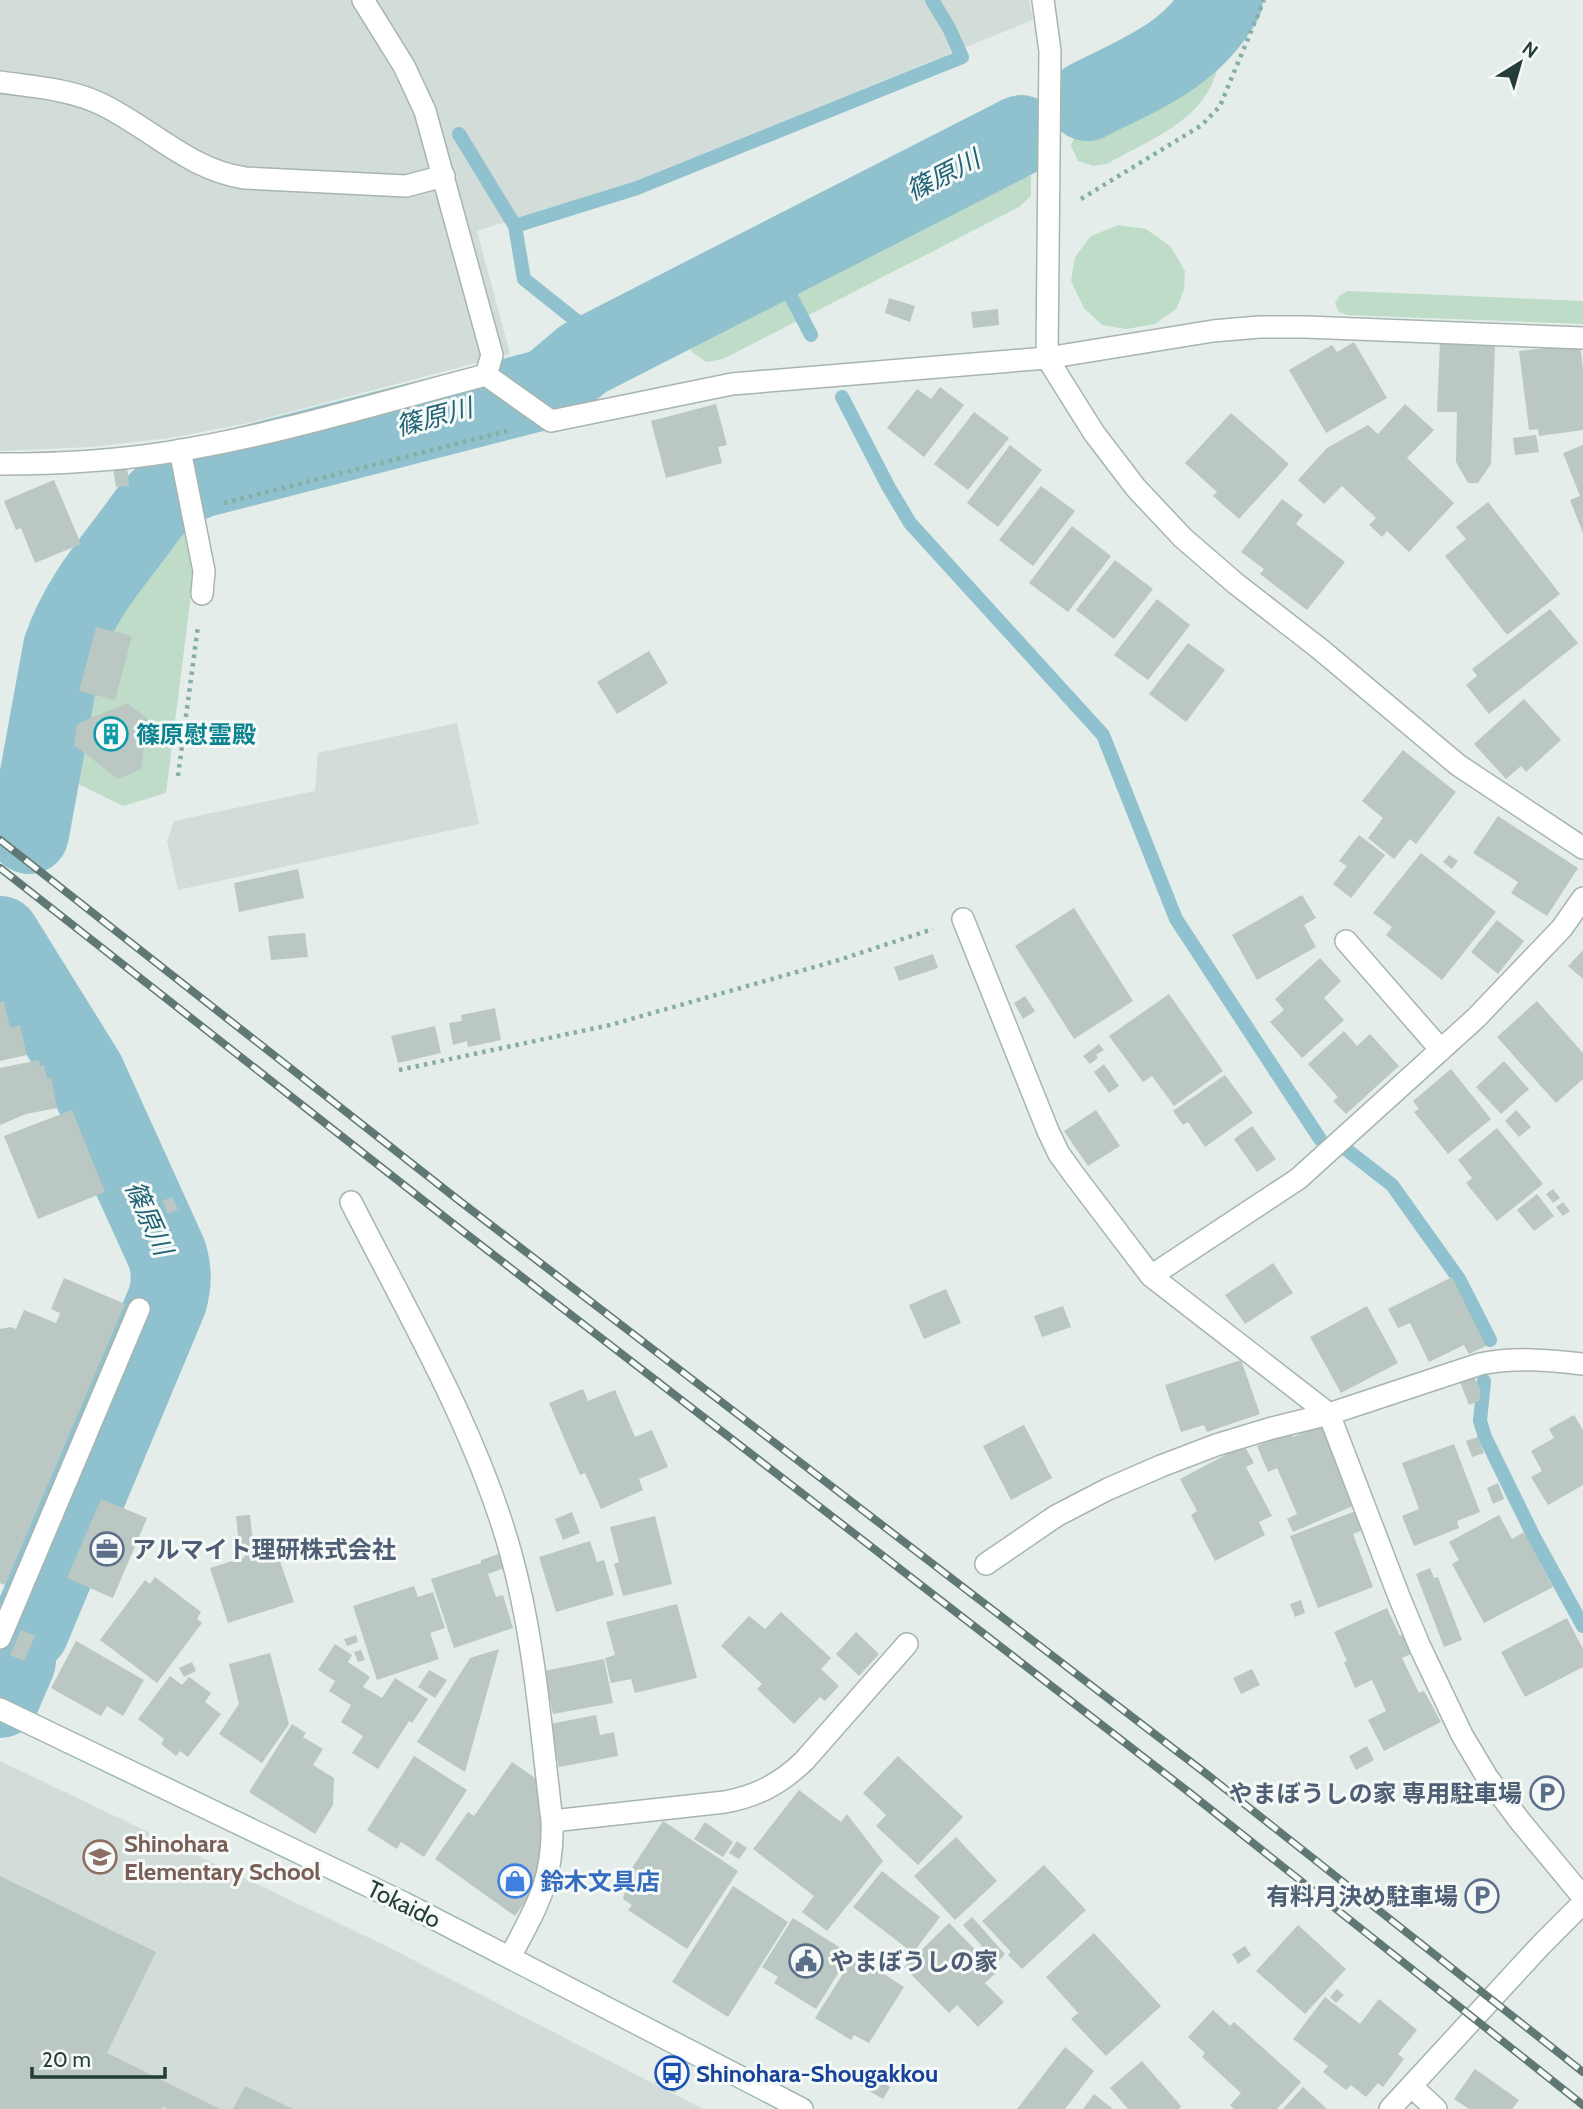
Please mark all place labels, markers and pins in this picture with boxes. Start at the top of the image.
building icon: 篠原慰霊殿 [92,715,130,753]
place label: 篠原慰霊殿 [136,720,256,749]
office icon: アルマイト理研株式会社 [88,1530,126,1568]
place label: アルマイト理研株式会社 [132,1535,396,1564]
parking icon: やまぼうしの家 専用駐車場 [1528,1774,1566,1812]
place label: やまぼうしの家 専用駐車場 [1229,1779,1522,1808]
place label: Shinohara Elementary School [124,1829,321,1886]
school or university icon: Shinohara Elementary School [81,1838,119,1876]
shop icon: 鈴木文具店 [496,1862,534,1900]
place label: 鈴木文具店 [540,1867,660,1896]
parking icon: 有料月決め駐車場 [1463,1877,1501,1915]
place label: 有料月決め駐車場 [1266,1882,1458,1911]
public building icon: やまぼうしの家 [787,1942,825,1980]
place label: やまぼうしの家 [830,1947,998,1976]
bus stop icon: Shinohara-Shougakkou [653,2054,691,2092]
place label: Shinohara-Shougakkou [696,2059,938,2088]

